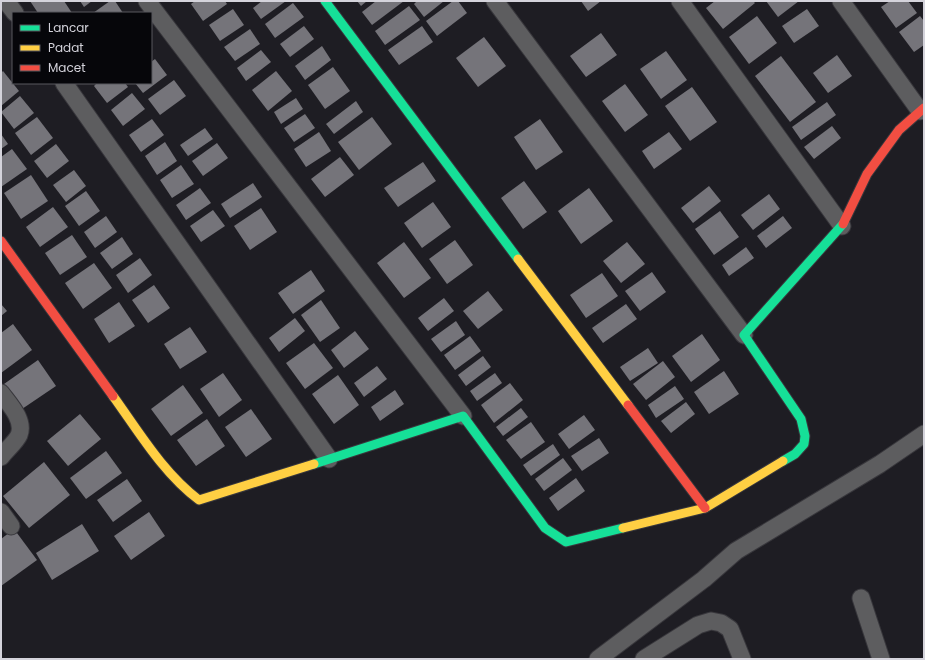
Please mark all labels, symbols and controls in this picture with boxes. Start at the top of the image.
legend [12,12,152,84]
text: Lancar [48,19,89,36]
text: Padat [48,39,84,56]
text: Macet [48,59,86,76]

